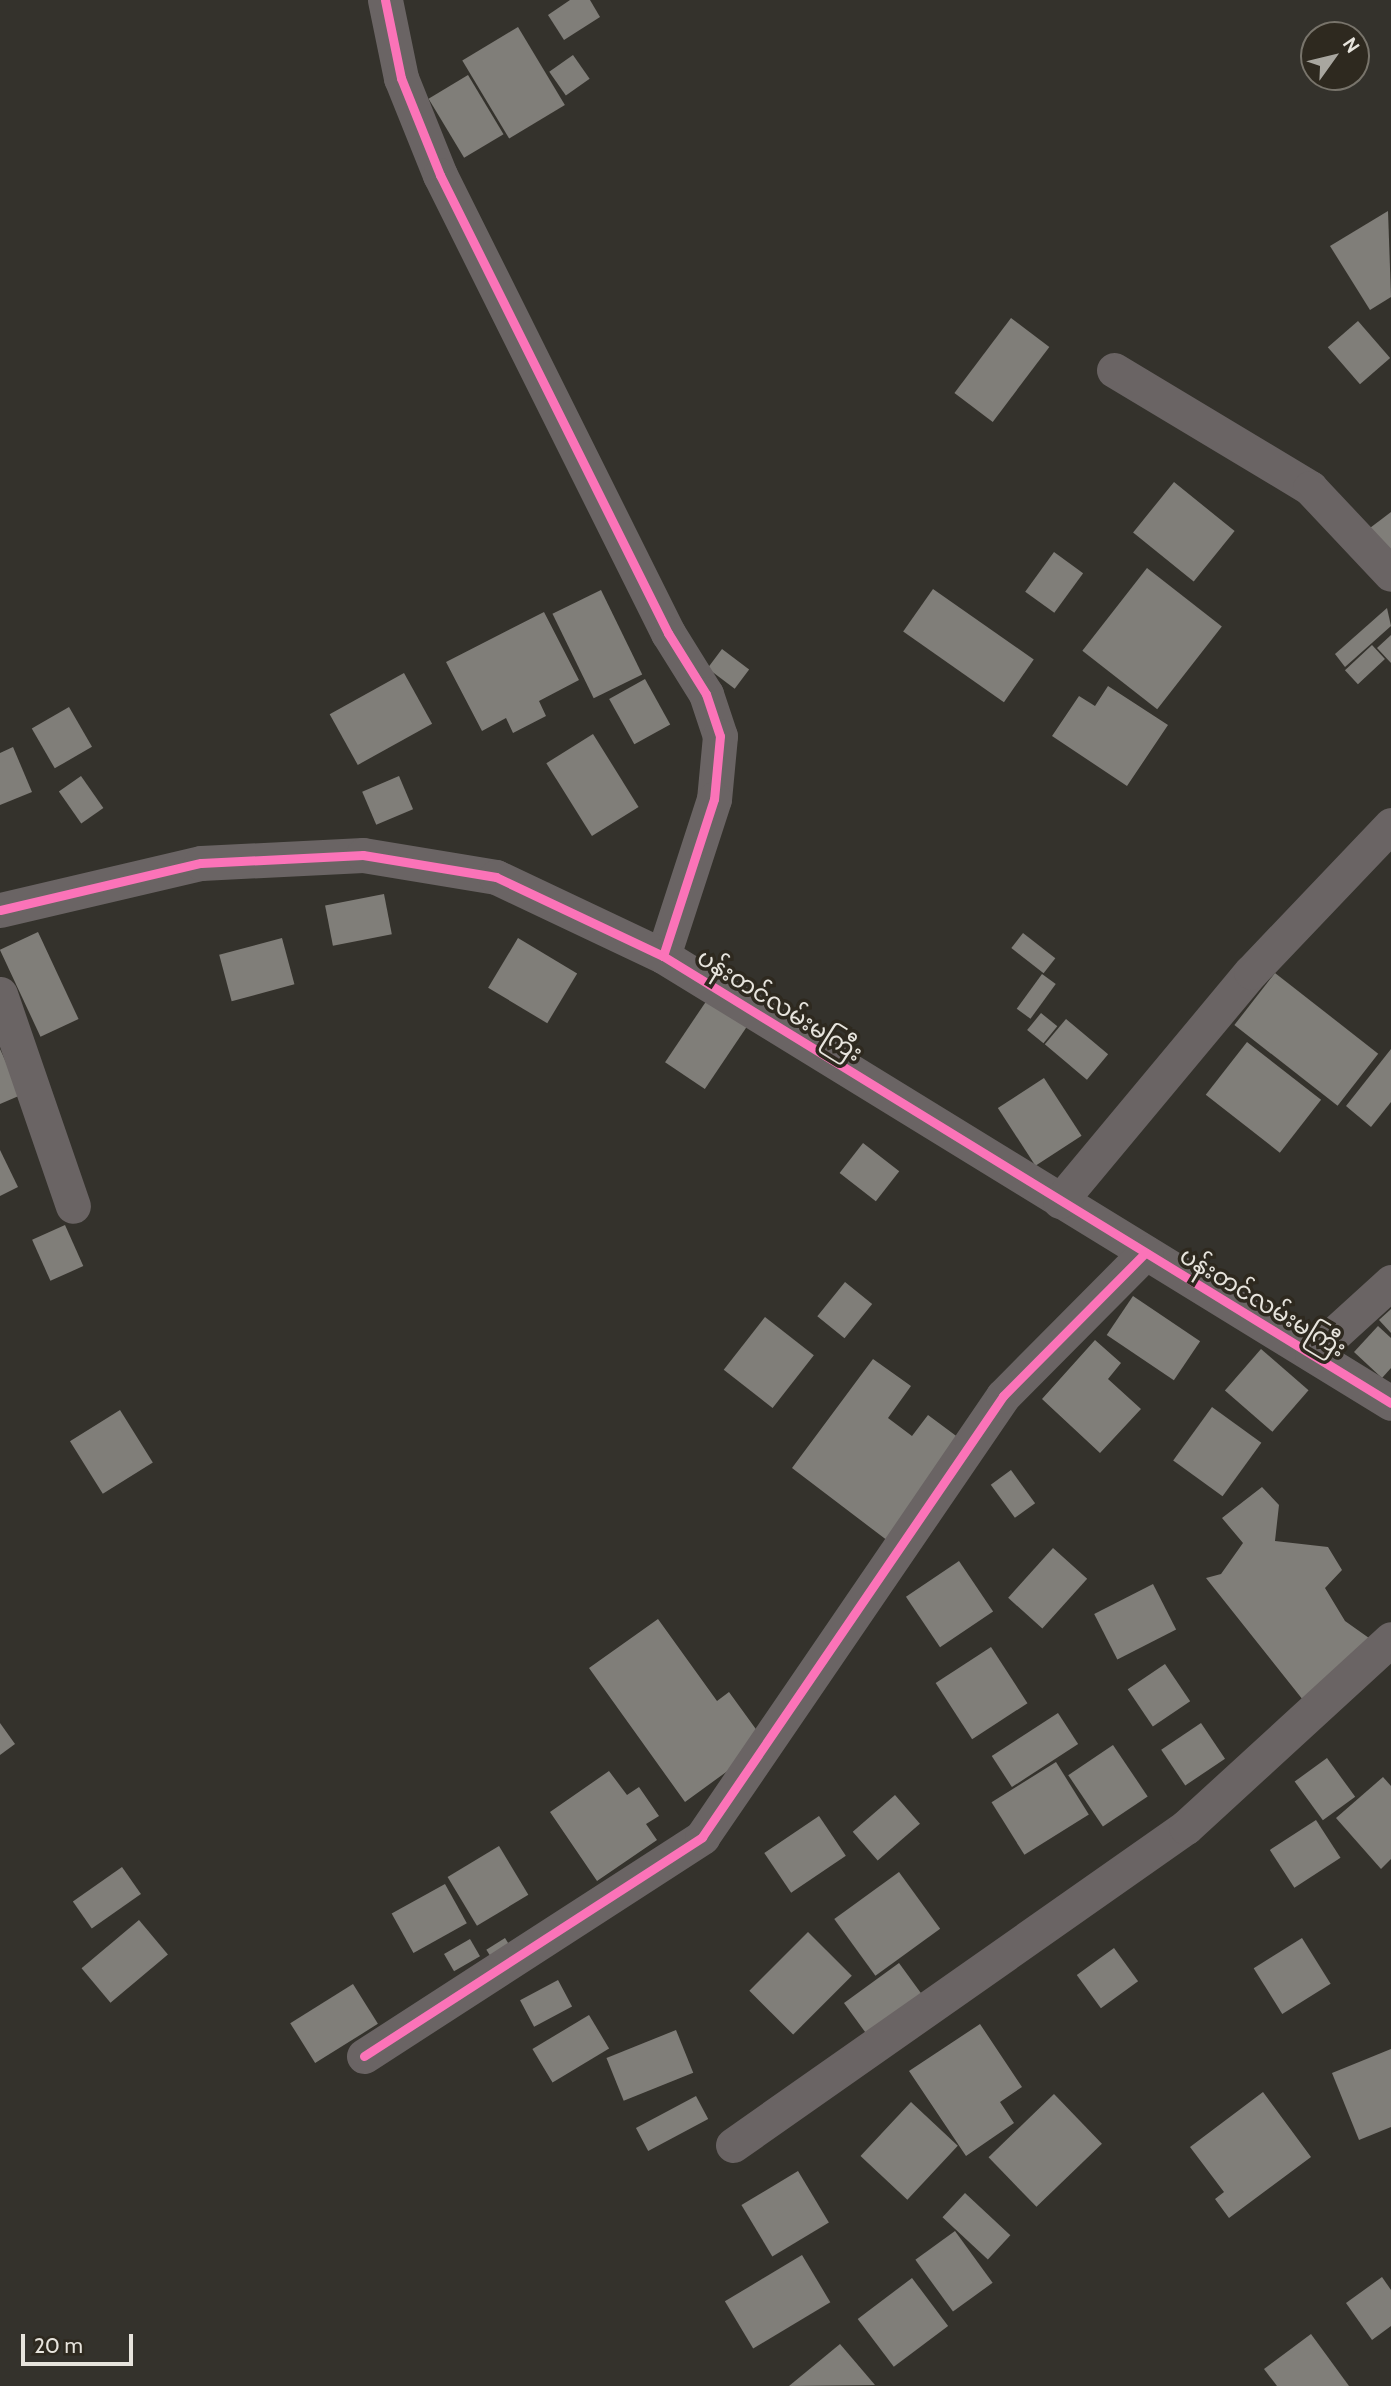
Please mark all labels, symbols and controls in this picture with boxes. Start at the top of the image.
north arrow [1300,21,1370,91]
text: N [1338,33,1364,57]
street label: ပန်းတင်လမ်းမကြီး [692,943,868,1067]
street label: ပန်းတင်လမ်းမကြီး [1174,1241,1352,1363]
scale bar [24,2320,136,2364]
text: 20 m [34,2333,83,2358]

